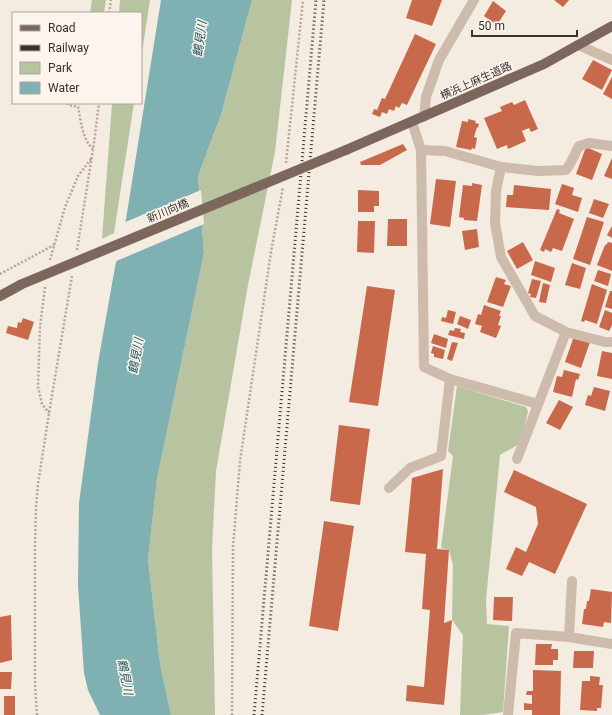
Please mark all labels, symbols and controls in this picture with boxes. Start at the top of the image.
legend [12,12,142,104]
scale bar [472,12,577,38]
water label: 鶴見川 [191,18,210,58]
text: 50 m [478,19,505,33]
text: Road [48,21,76,35]
text: Railway [48,41,89,55]
street label: 横浜上麻生道路 [438,59,514,103]
text: Park [48,61,73,75]
text: Water [48,81,79,95]
street label: 新川向橋 [145,196,191,226]
water label: 鶴見川 [126,335,146,375]
water label: 鶴見川 [115,658,136,698]

